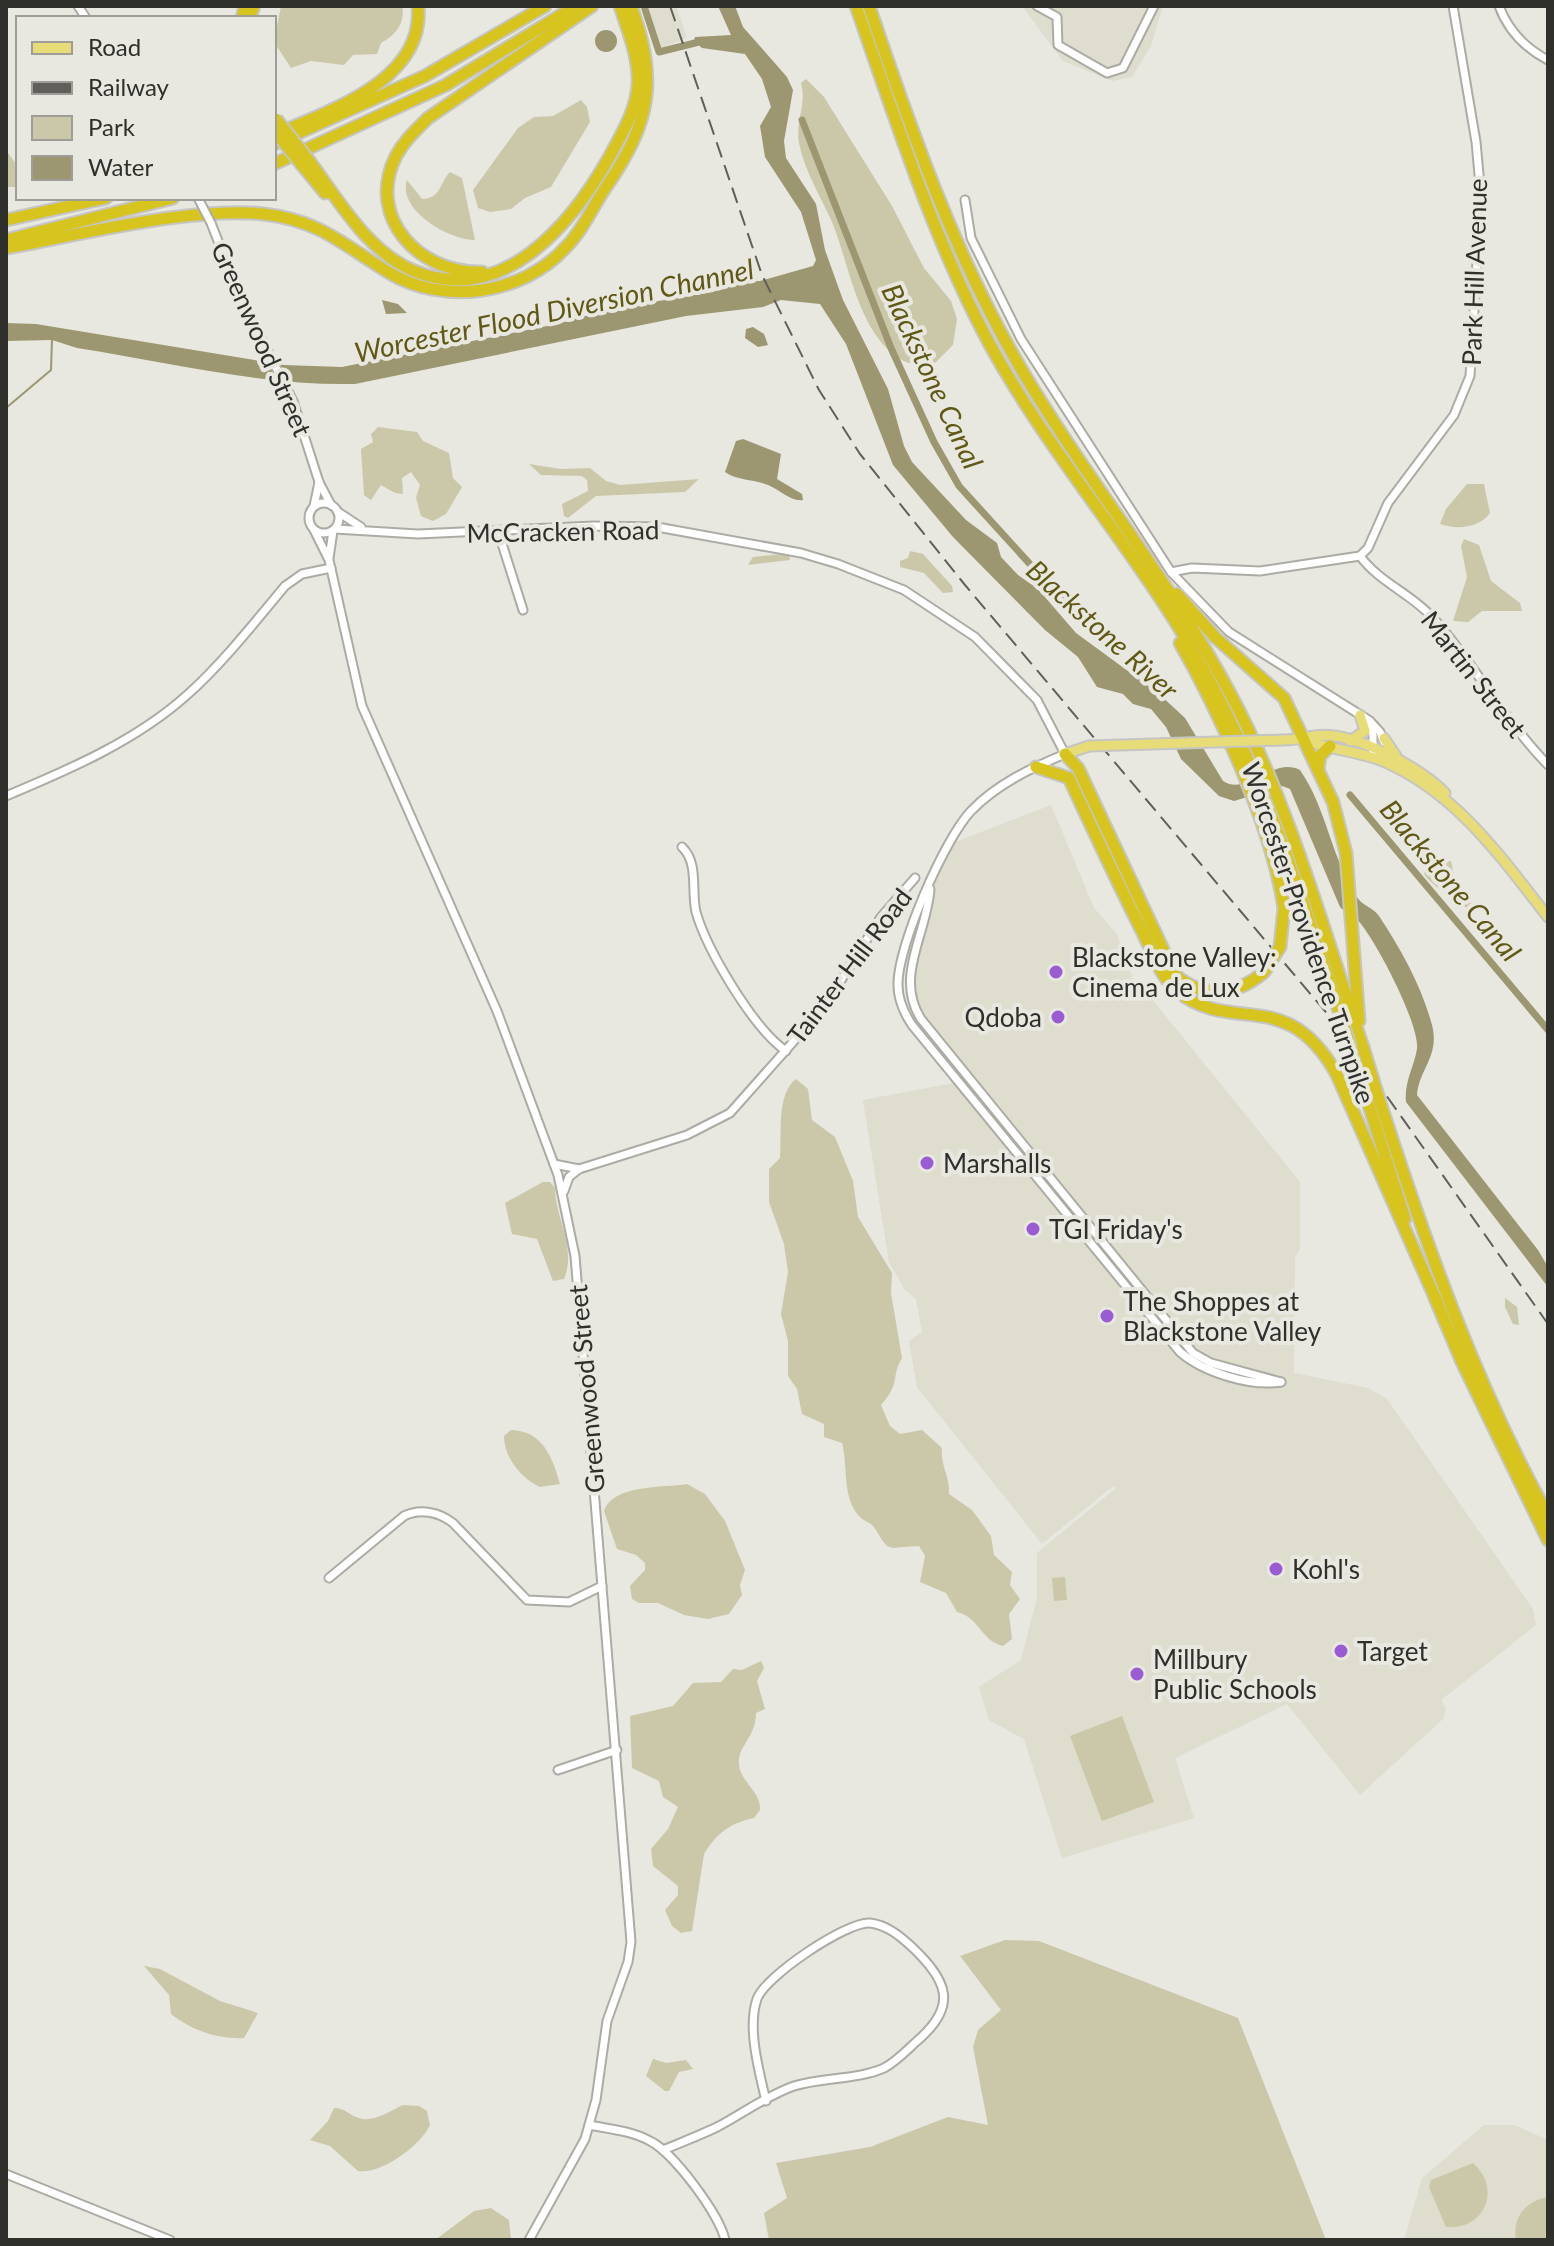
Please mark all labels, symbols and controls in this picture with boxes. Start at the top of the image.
legend [16,16,276,200]
text: Road [88,32,141,61]
text: Railway [88,72,170,101]
text: Park [88,112,136,141]
text: Water [88,152,153,181]
street label: Park Hill Avenue [1455,178,1493,366]
street label: Greenwood Street [205,237,319,442]
water label: Worcester Flood Diversion Channel [351,251,757,369]
water label: Blackstone Canal [875,278,991,474]
street label: McCracken Road [466,513,660,549]
water label: Blackstone River [1020,552,1186,706]
street label: Martin Street [1415,604,1534,744]
street label: Worcester-Providence Turnpike [1235,758,1383,1108]
water label: Blackstone Canal [1374,792,1528,968]
street label: Tainter Hill Road [780,882,918,1050]
place label: Blackstone Valley: Cinema de Lux [1072,941,1277,1003]
marker: Blackstone Valley: Cinema de Lux [1047,963,1065,981]
place label: Qdoba [965,1001,1042,1033]
marker: Qdoba [1049,1008,1067,1026]
place label: Marshalls [943,1147,1051,1179]
marker: Marshalls [918,1154,936,1172]
place label: TGI Friday's [1049,1213,1183,1245]
marker: TGI Friday's [1024,1220,1042,1238]
street label: Greenwood Street [561,1283,611,1495]
place label: The Shoppes at Blackstone Valley [1123,1285,1322,1347]
marker: The Shoppes at Blackstone Valley [1098,1307,1116,1325]
place label: Kohl's [1292,1553,1360,1585]
marker: Kohl's [1267,1560,1285,1578]
place label: Target [1357,1635,1428,1667]
marker: Target [1332,1642,1350,1660]
place label: Millbury Public Schools [1153,1643,1317,1705]
marker: Millbury Public Schools [1128,1665,1146,1683]

